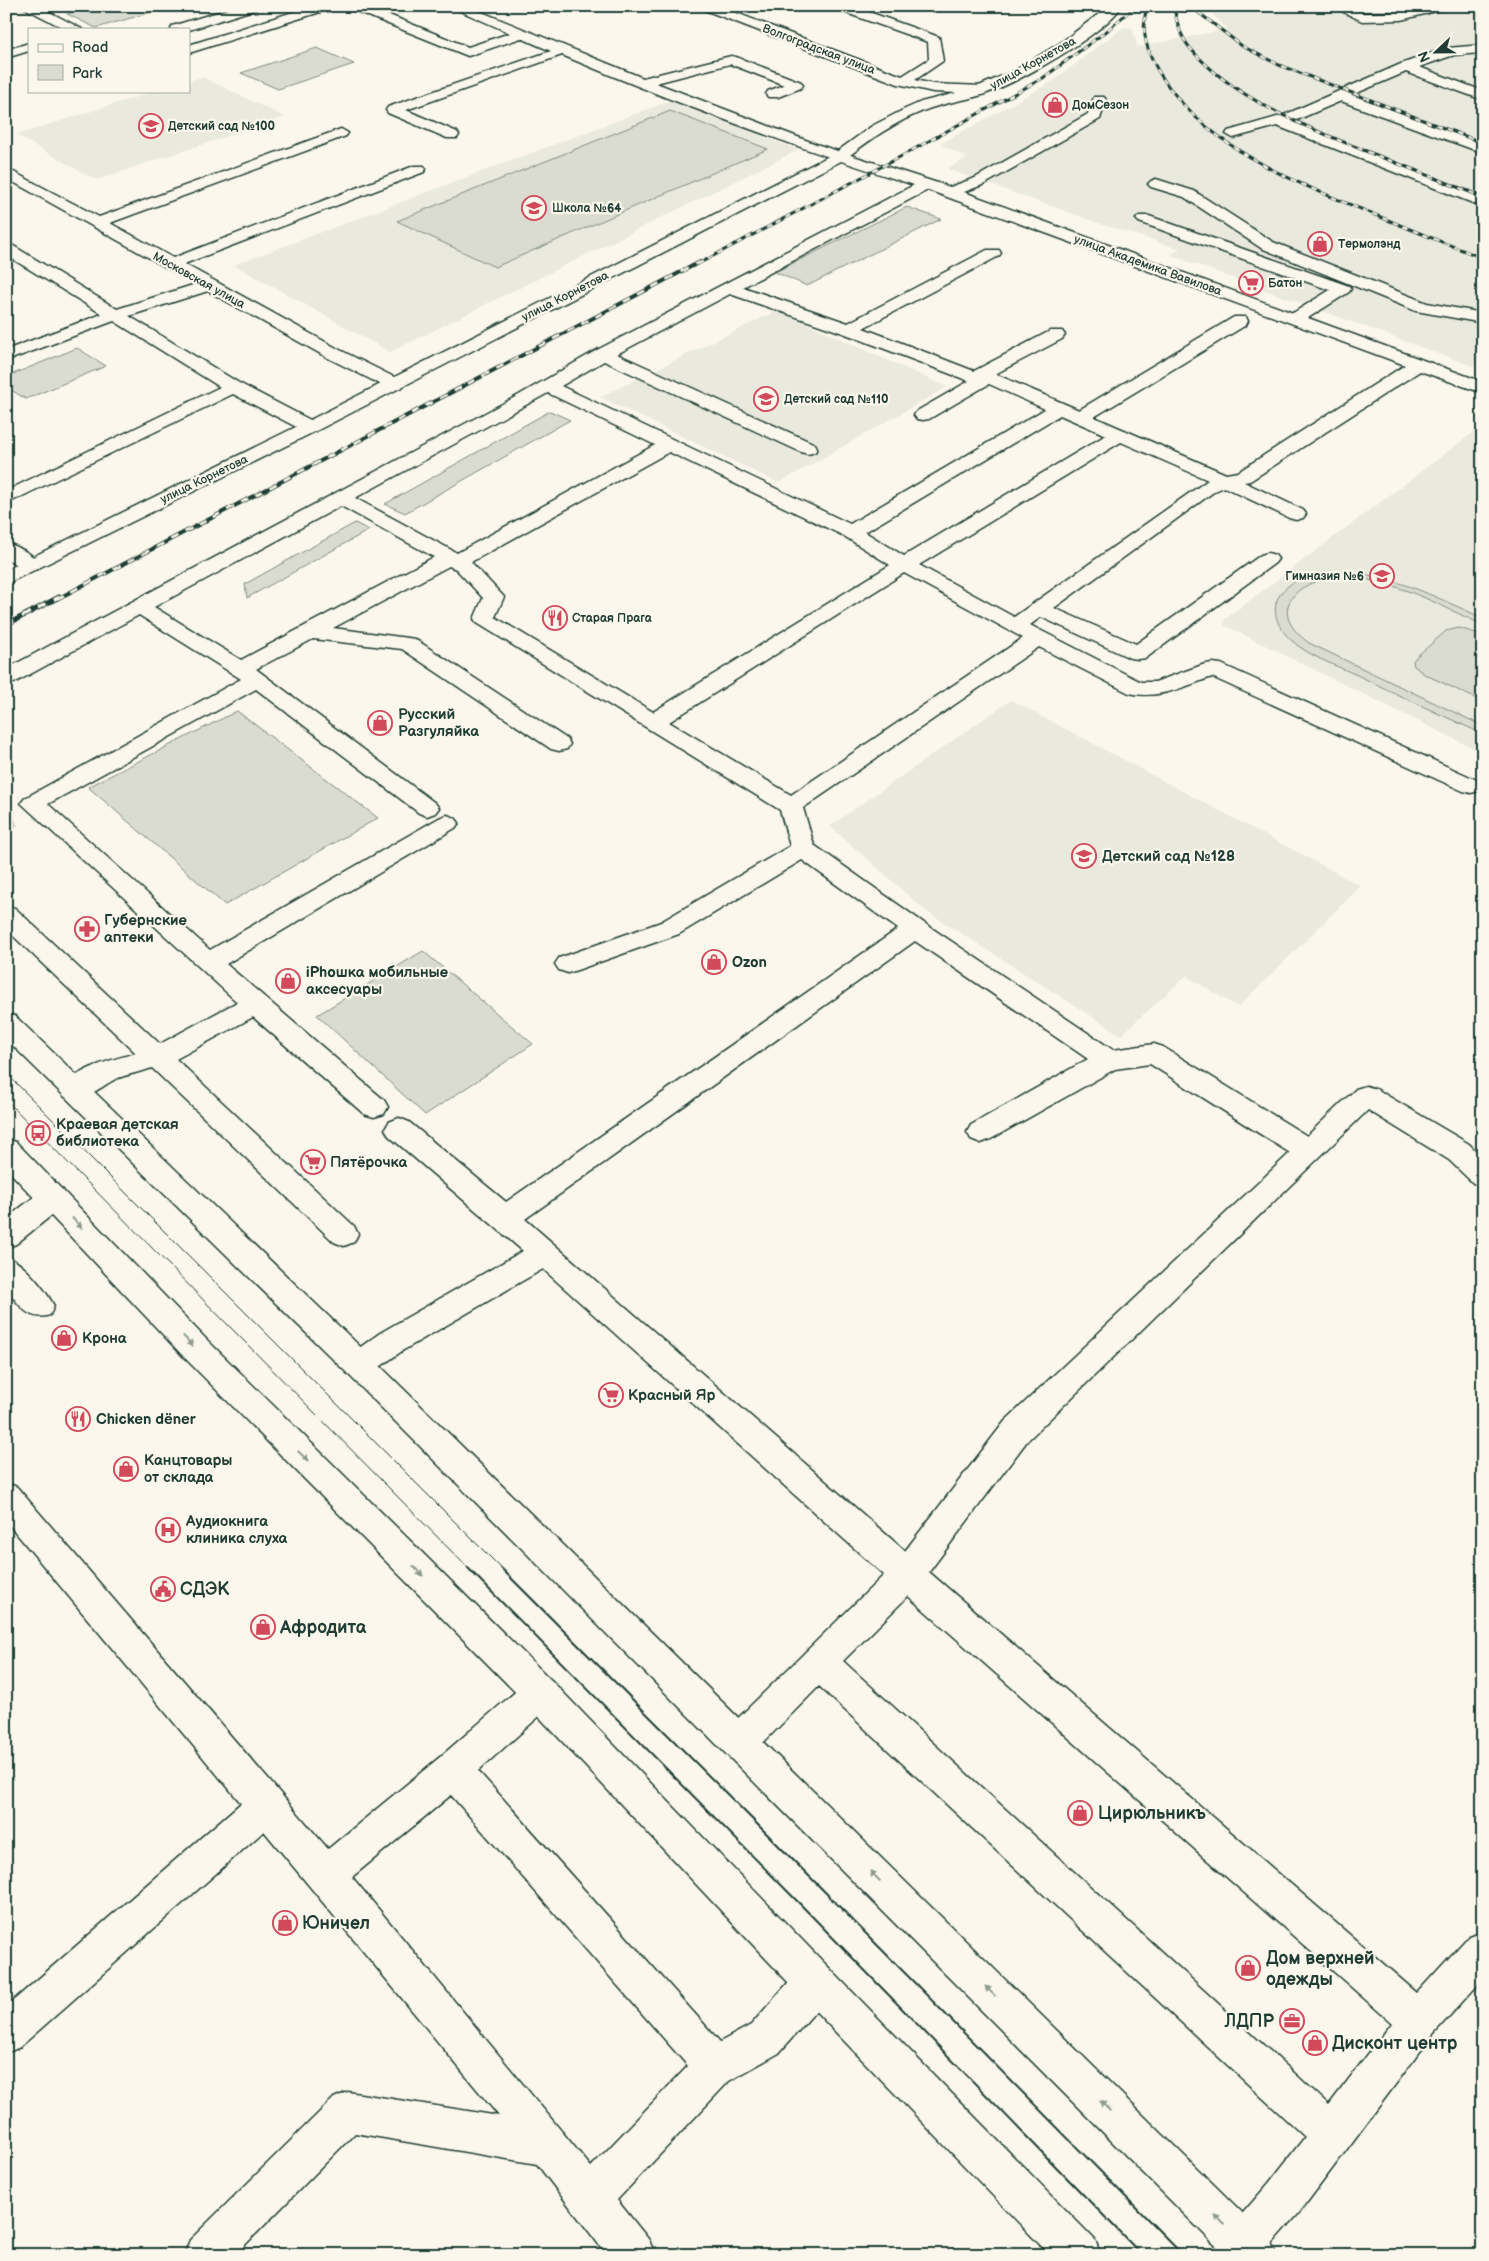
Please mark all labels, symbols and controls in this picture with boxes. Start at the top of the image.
street label: Волгоградская улица [760,21,877,78]
legend [28,28,190,92]
north arrow [1412,28,1462,78]
street label: улица Корнетова [988,34,1079,93]
text: Road [72,38,108,57]
text: N [1415,49,1434,65]
text: Park [72,64,103,83]
shop icon: ДомСезон [1042,92,1068,118]
place label: ДомСезон [1072,98,1129,113]
school or university icon: Детский сад №100 [138,113,164,139]
place label: Детский сад №100 [168,119,275,134]
school or university icon: Школа №64 [521,195,547,221]
place label: Школа №64 [552,201,621,216]
shop icon: Термолэнд [1307,231,1333,257]
street label: улица Академика Вавилова [1072,232,1224,299]
place label: Термолэнд [1338,237,1401,252]
street label: Московская улица [150,249,248,312]
street label: улица Корнетова [519,268,611,325]
supermarket icon: Батон [1238,270,1264,296]
place label: Батон [1268,276,1303,291]
school or university icon: Детский сад №110 [753,386,779,412]
place label: Детский сад №110 [784,392,888,407]
street label: улица Корнетова [158,452,251,507]
school or university icon: Гимназия №6 [1369,563,1395,589]
place label: Гимназия №6 [1285,569,1364,584]
restaurant icon: Старая Прага [542,605,568,631]
place label: Старая Прага [572,611,653,626]
place label: Русский Разгуляйка [398,705,479,741]
shop icon: Русский Разгуляйка [367,710,393,736]
school or university icon: Детский сад №128 [1071,843,1097,869]
place label: Детский сад №128 [1102,847,1235,866]
place label: Губернские аптеки [104,911,187,947]
pharmacy icon: Губернские аптеки [74,916,100,942]
shop icon: Ozon [701,949,727,975]
place label: Ozon [732,953,767,972]
place label: iPhoшка мобильные аксесуары [306,963,448,999]
shop icon: iPhoшка мобильные аксесуары [275,968,301,994]
place label: Краевая детская библиотека [56,1115,179,1151]
bus stop icon: Краевая детская библиотека [25,1120,51,1146]
supermarket icon: Пятёрочка [300,1149,326,1175]
place label: Пятёрочка [330,1153,408,1172]
one-way arrow [71,1216,83,1228]
shop icon: Крона [51,1325,77,1351]
place label: Крона [82,1329,127,1348]
one-way arrow [182,1334,194,1346]
supermarket icon: Красный Яр [598,1382,624,1408]
place label: Красный Яр [628,1386,716,1405]
restaurant icon: Chicken dëner [65,1406,91,1432]
place label: Chicken dëner [96,1410,197,1429]
one-way arrow [297,1450,309,1462]
place label: Канцтовары от склада [144,1451,233,1487]
shop icon: Канцтовары от склада [113,1456,139,1482]
place label: Аудиокнига клиника слуха [185,1512,287,1548]
hospital icon: Аудиокнига клиника слуха [155,1517,181,1543]
one-way arrow [412,1564,424,1576]
public building icon: СДЭК [150,1576,176,1602]
place label: СДЭК [180,1579,230,1600]
shop icon: Афродита [250,1614,276,1640]
place label: Афродита [279,1617,367,1638]
shop icon: Цирюльникъ [1067,1800,1093,1826]
place label: Цирюльникъ [1098,1803,1206,1824]
one-way arrow [869,1870,881,1882]
shop icon: Юничел [272,1910,298,1936]
place label: Юничел [302,1913,370,1934]
place label: Дом верхней одежды [1266,1948,1375,1990]
shop icon: Дом верхней одежды [1235,1955,1261,1981]
one-way arrow [984,1985,996,1997]
office icon: ЛДПР [1279,2008,1305,2034]
place label: ЛДПР [1224,2011,1274,2032]
shop icon: Дисконт центр [1302,2030,1328,2056]
place label: Дисконт центр [1332,2033,1458,2054]
one-way arrow [1099,2100,1111,2112]
one-way arrow [1214,2215,1226,2227]

